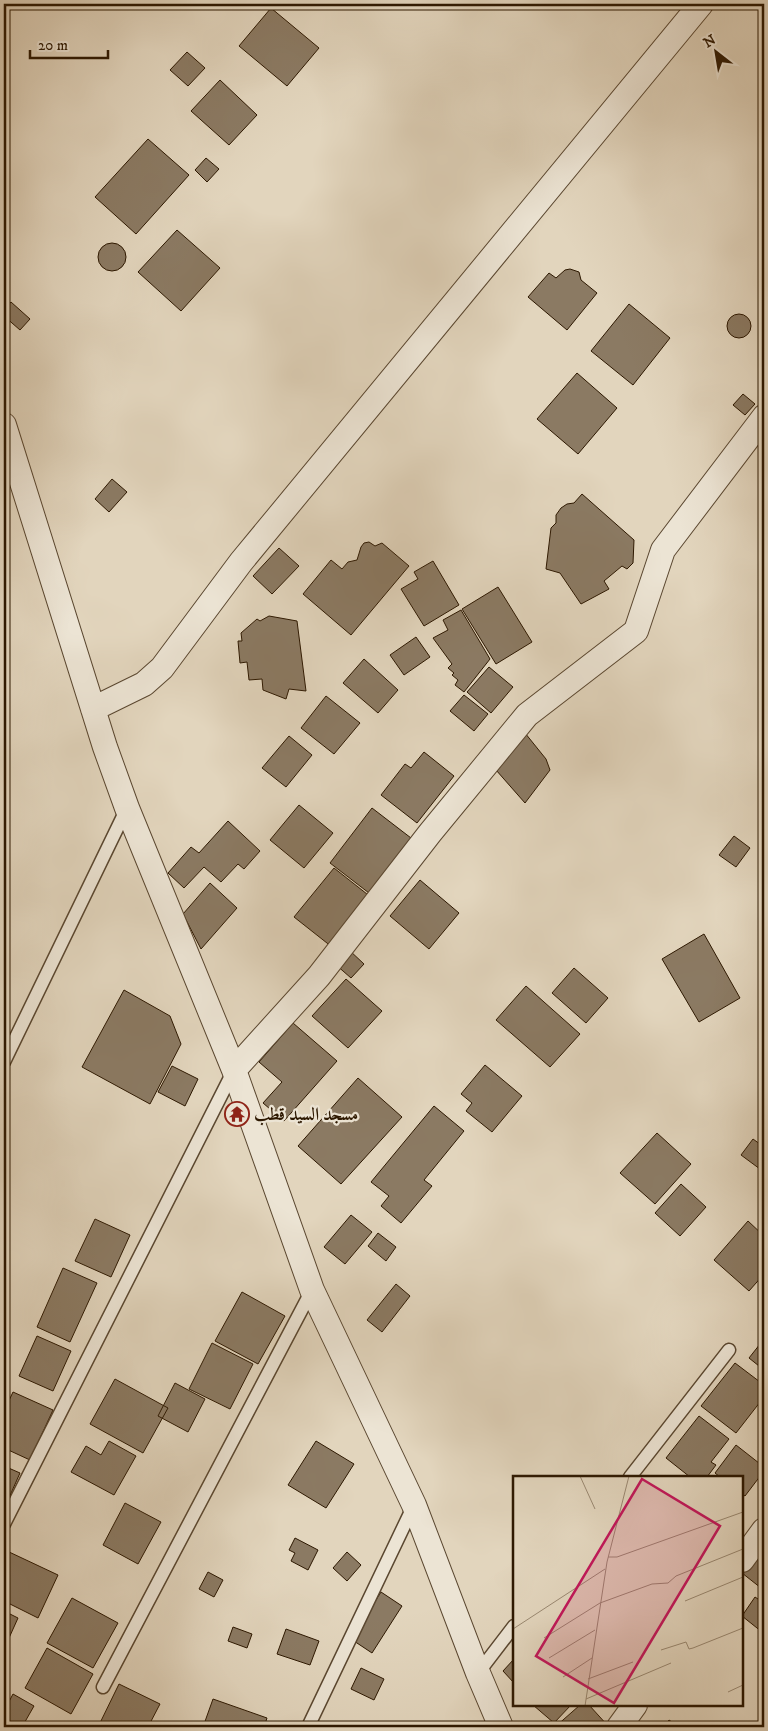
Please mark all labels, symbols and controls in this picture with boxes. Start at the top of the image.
scale bar [30,28,108,60]
north arrow [690,28,740,78]
text: N [700,31,720,52]
text: 20 m [38,36,68,55]
temple icon: مسجد السيد قطب [224,1101,250,1127]
place label: مسجد السيد قطب [254,1104,358,1126]
inset map [513,1476,743,1706]

